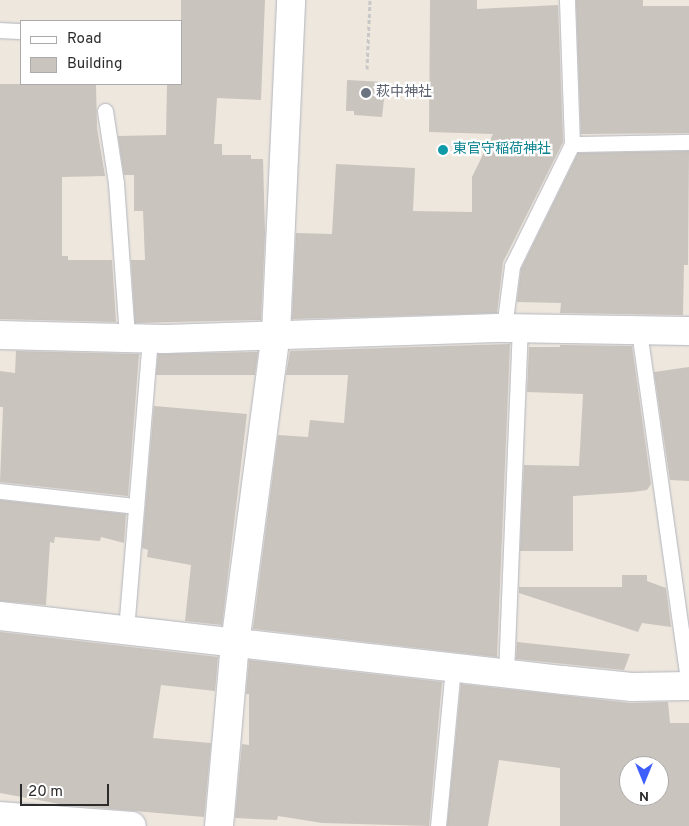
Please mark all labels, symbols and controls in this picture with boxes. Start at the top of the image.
legend [20,20,182,85]
text: Road [67,30,102,49]
text: Building [67,55,122,74]
place label: 萩中神社 [376,85,432,101]
marker: 萩中神社 [360,87,372,99]
place label: 東官守稲荷神社 [453,142,551,158]
marker: 東官守稲荷神社 [437,144,449,156]
north arrow [619,756,669,806]
scale bar [22,774,111,806]
text: 20 m [28,783,63,802]
text: N [639,787,649,804]

